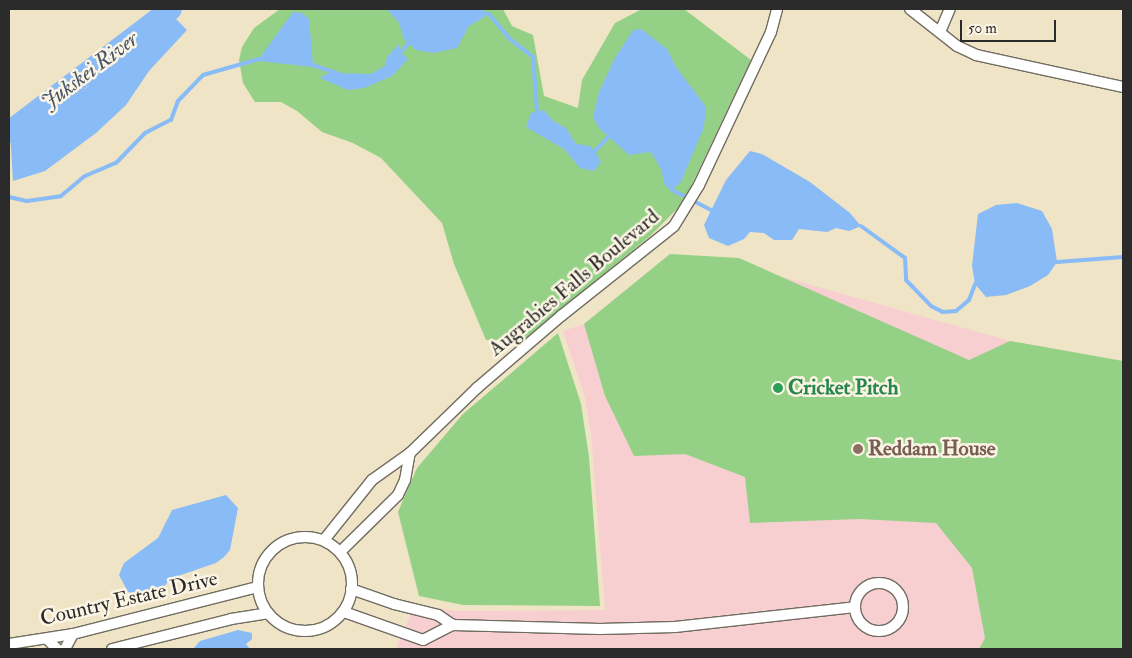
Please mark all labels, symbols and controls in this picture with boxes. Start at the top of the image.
scale bar [962,10,1058,42]
text: 50 m [968,19,997,38]
water label: Jukskei River [37,26,143,116]
street label: Augrabies Falls Boulevard [484,204,664,362]
place label: Cricket Pitch [788,375,899,401]
marker: Cricket Pitch [772,382,784,394]
place label: Reddam House [868,436,996,462]
marker: Reddam House [852,443,864,455]
street label: Country Estate Drive [38,566,220,632]

